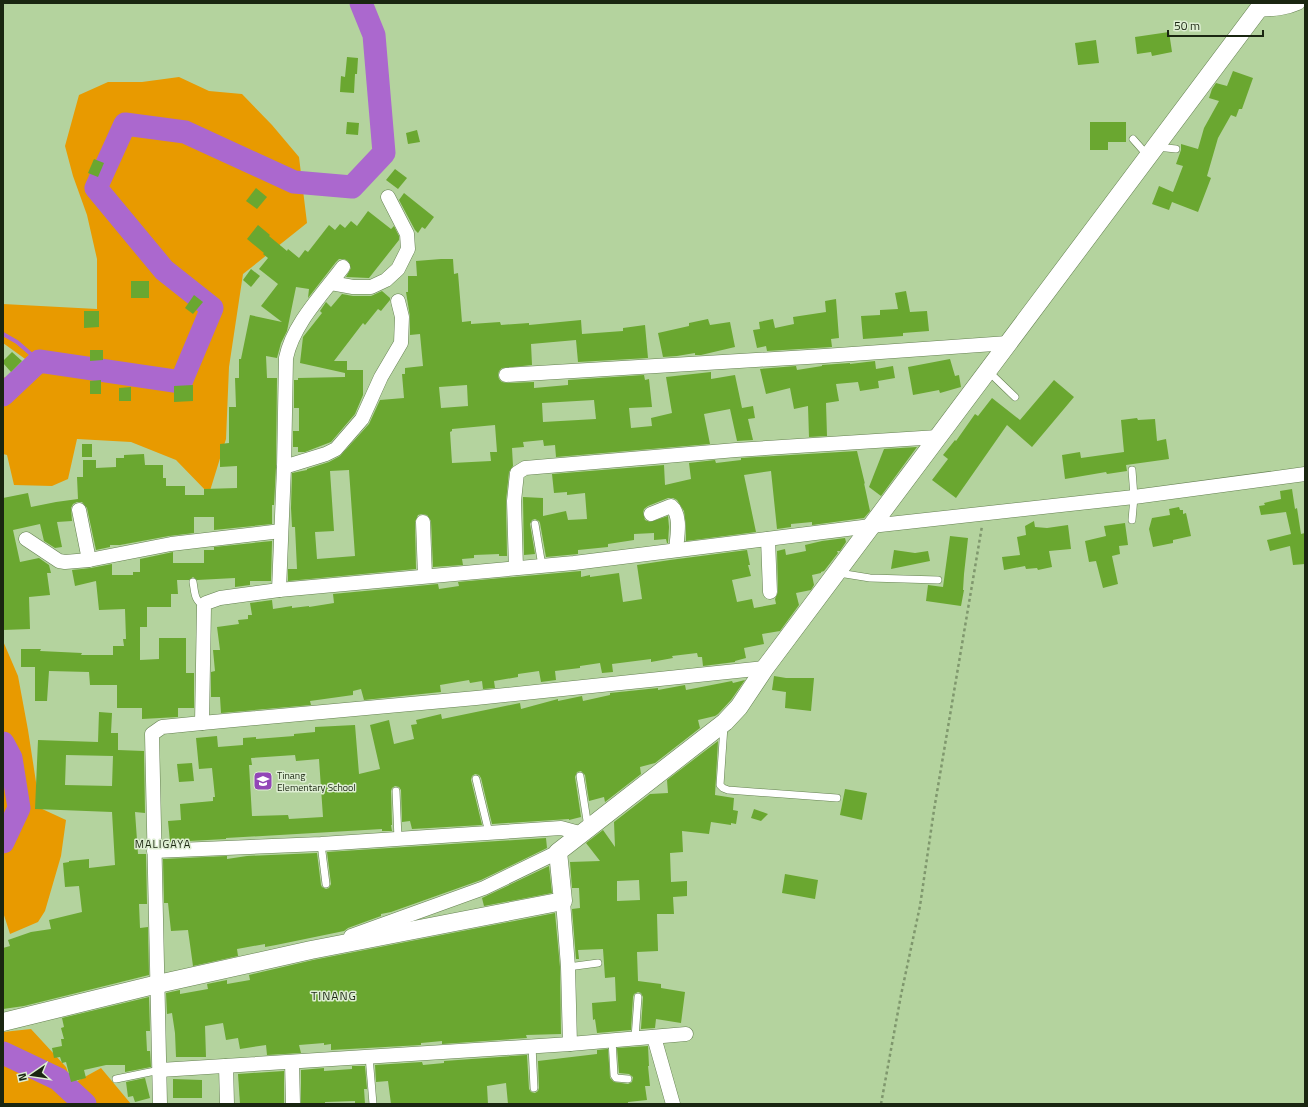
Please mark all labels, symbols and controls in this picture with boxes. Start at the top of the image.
scale bar [1168,12,1263,38]
text: 50 m [1174,16,1200,35]
place label: Tinang Elementary School [277,768,356,795]
school or university icon: Tinang Elementary School [252,770,274,792]
district label: MALIGAYA [135,836,191,852]
district label: TINANG [311,986,357,1005]
north arrow [12,1055,52,1095]
text: N [14,1072,31,1083]

